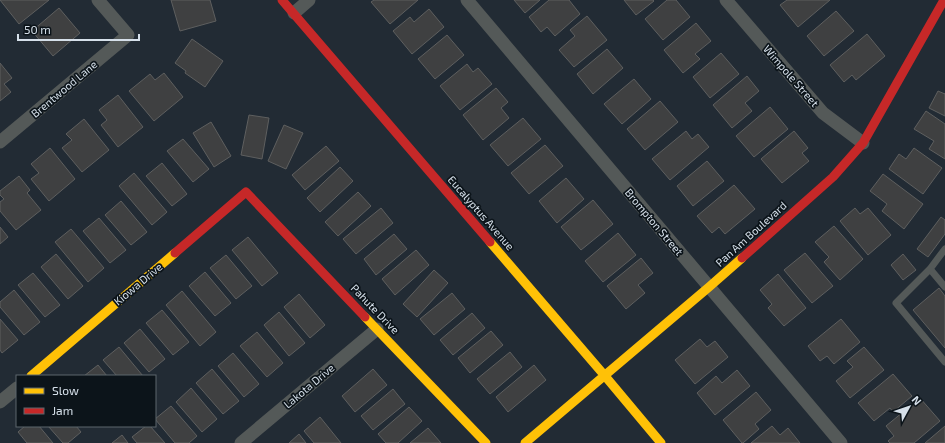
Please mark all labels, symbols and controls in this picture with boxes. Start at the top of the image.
scale bar [18,16,139,42]
text: 50 m [24,22,51,36]
street label: Wimpole Street [761,42,822,109]
street label: Brentwood Lane [28,57,99,120]
street label: Eucalyptus Avenue [446,173,517,253]
street label: Brompton Street [623,186,686,258]
street label: Pan Am Boulevard [713,198,789,269]
street label: Kiowa Drive [111,260,165,308]
street label: Pahute Drive [349,281,402,336]
street label: Lakota Drive [281,361,337,411]
legend [16,375,156,427]
text: Slow [52,383,79,397]
north arrow [889,387,929,427]
text: N [910,393,925,408]
text: Jam [52,403,73,417]

